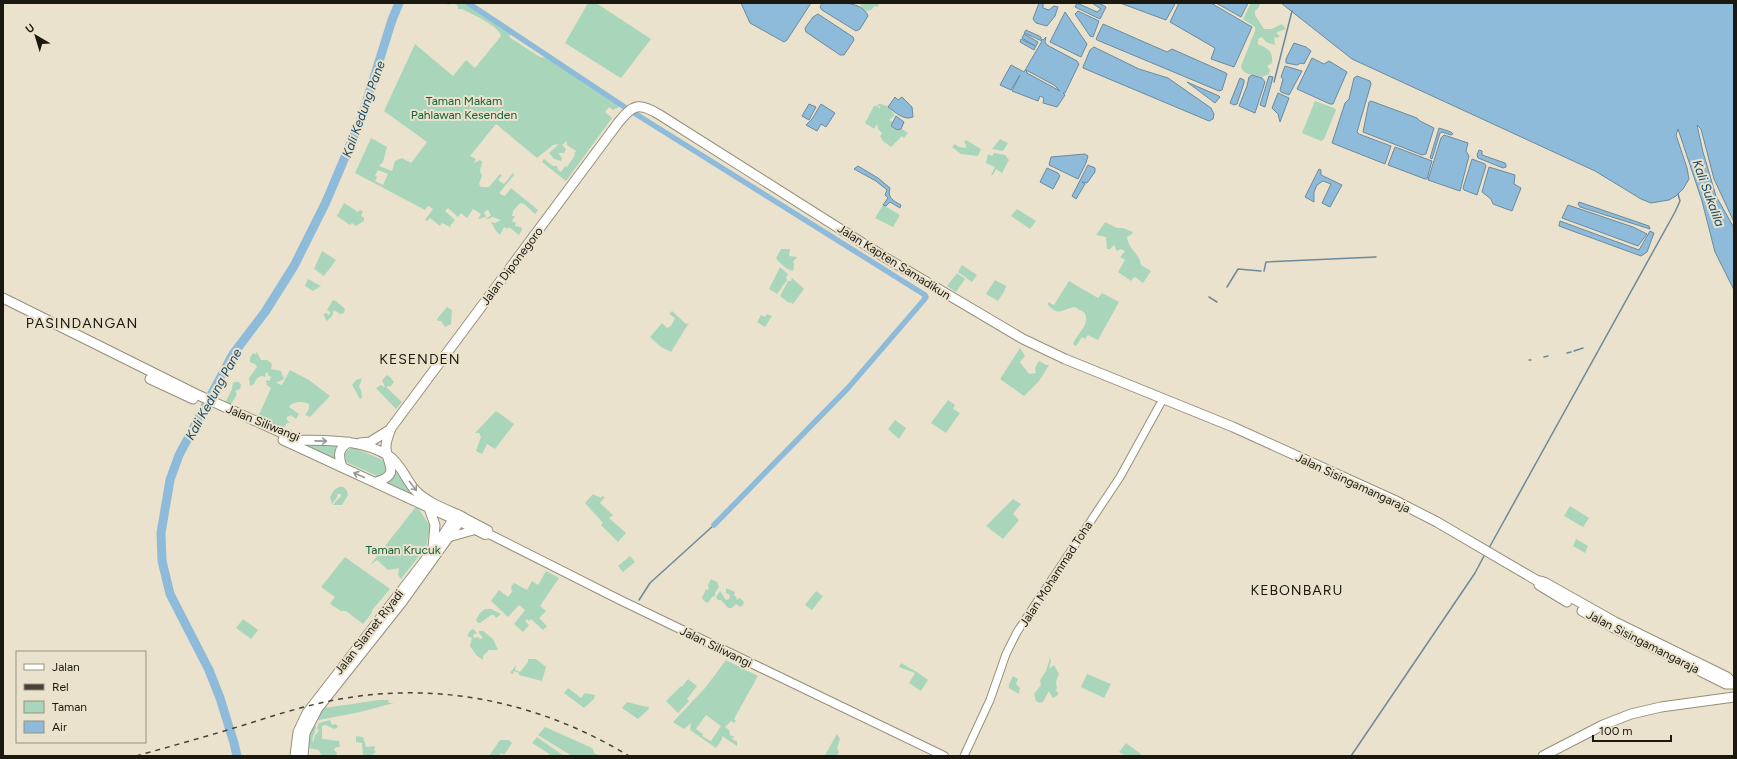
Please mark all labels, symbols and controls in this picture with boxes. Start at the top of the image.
north arrow [16,16,56,56]
text: U [23,21,37,36]
water label: Kali Kedung Pane [339,59,388,160]
park label: Taman Makam Pahlawan Kesenden [411,94,517,122]
water label: Kali Sukalila [1690,158,1728,229]
street label: Jalan Kapten Samadikun [835,221,953,303]
street label: Jalan Diponegoro [478,224,546,308]
district label: PASINDANGAN [26,315,138,332]
water label: Kali Kedung Pane [182,346,245,442]
district label: KESENDEN [379,351,461,368]
street label: Jalan Siliwangi [224,402,302,444]
one-way arrow [314,437,327,445]
street label: Jalan Sisingamangaraja [1293,450,1413,516]
one-way arrow [353,471,365,478]
one-way arrow [408,481,417,492]
street label: Jalan Mohammad Toha [1017,519,1095,629]
park label: Taman Krucuk [365,543,441,557]
district label: KEBONBARU [1251,582,1343,599]
street label: Jalan Slamet Riyadi [332,587,406,677]
street label: Jalan Sisingamangaraja [1584,607,1702,677]
street label: Jalan Siliwangi [678,624,754,670]
legend [16,651,146,743]
text: Jalan [52,660,80,674]
text: Rel [52,680,69,694]
text: Taman [52,700,87,714]
scale bar [1593,717,1671,743]
text: Air [52,720,67,734]
text: 100 m [1599,724,1633,738]

